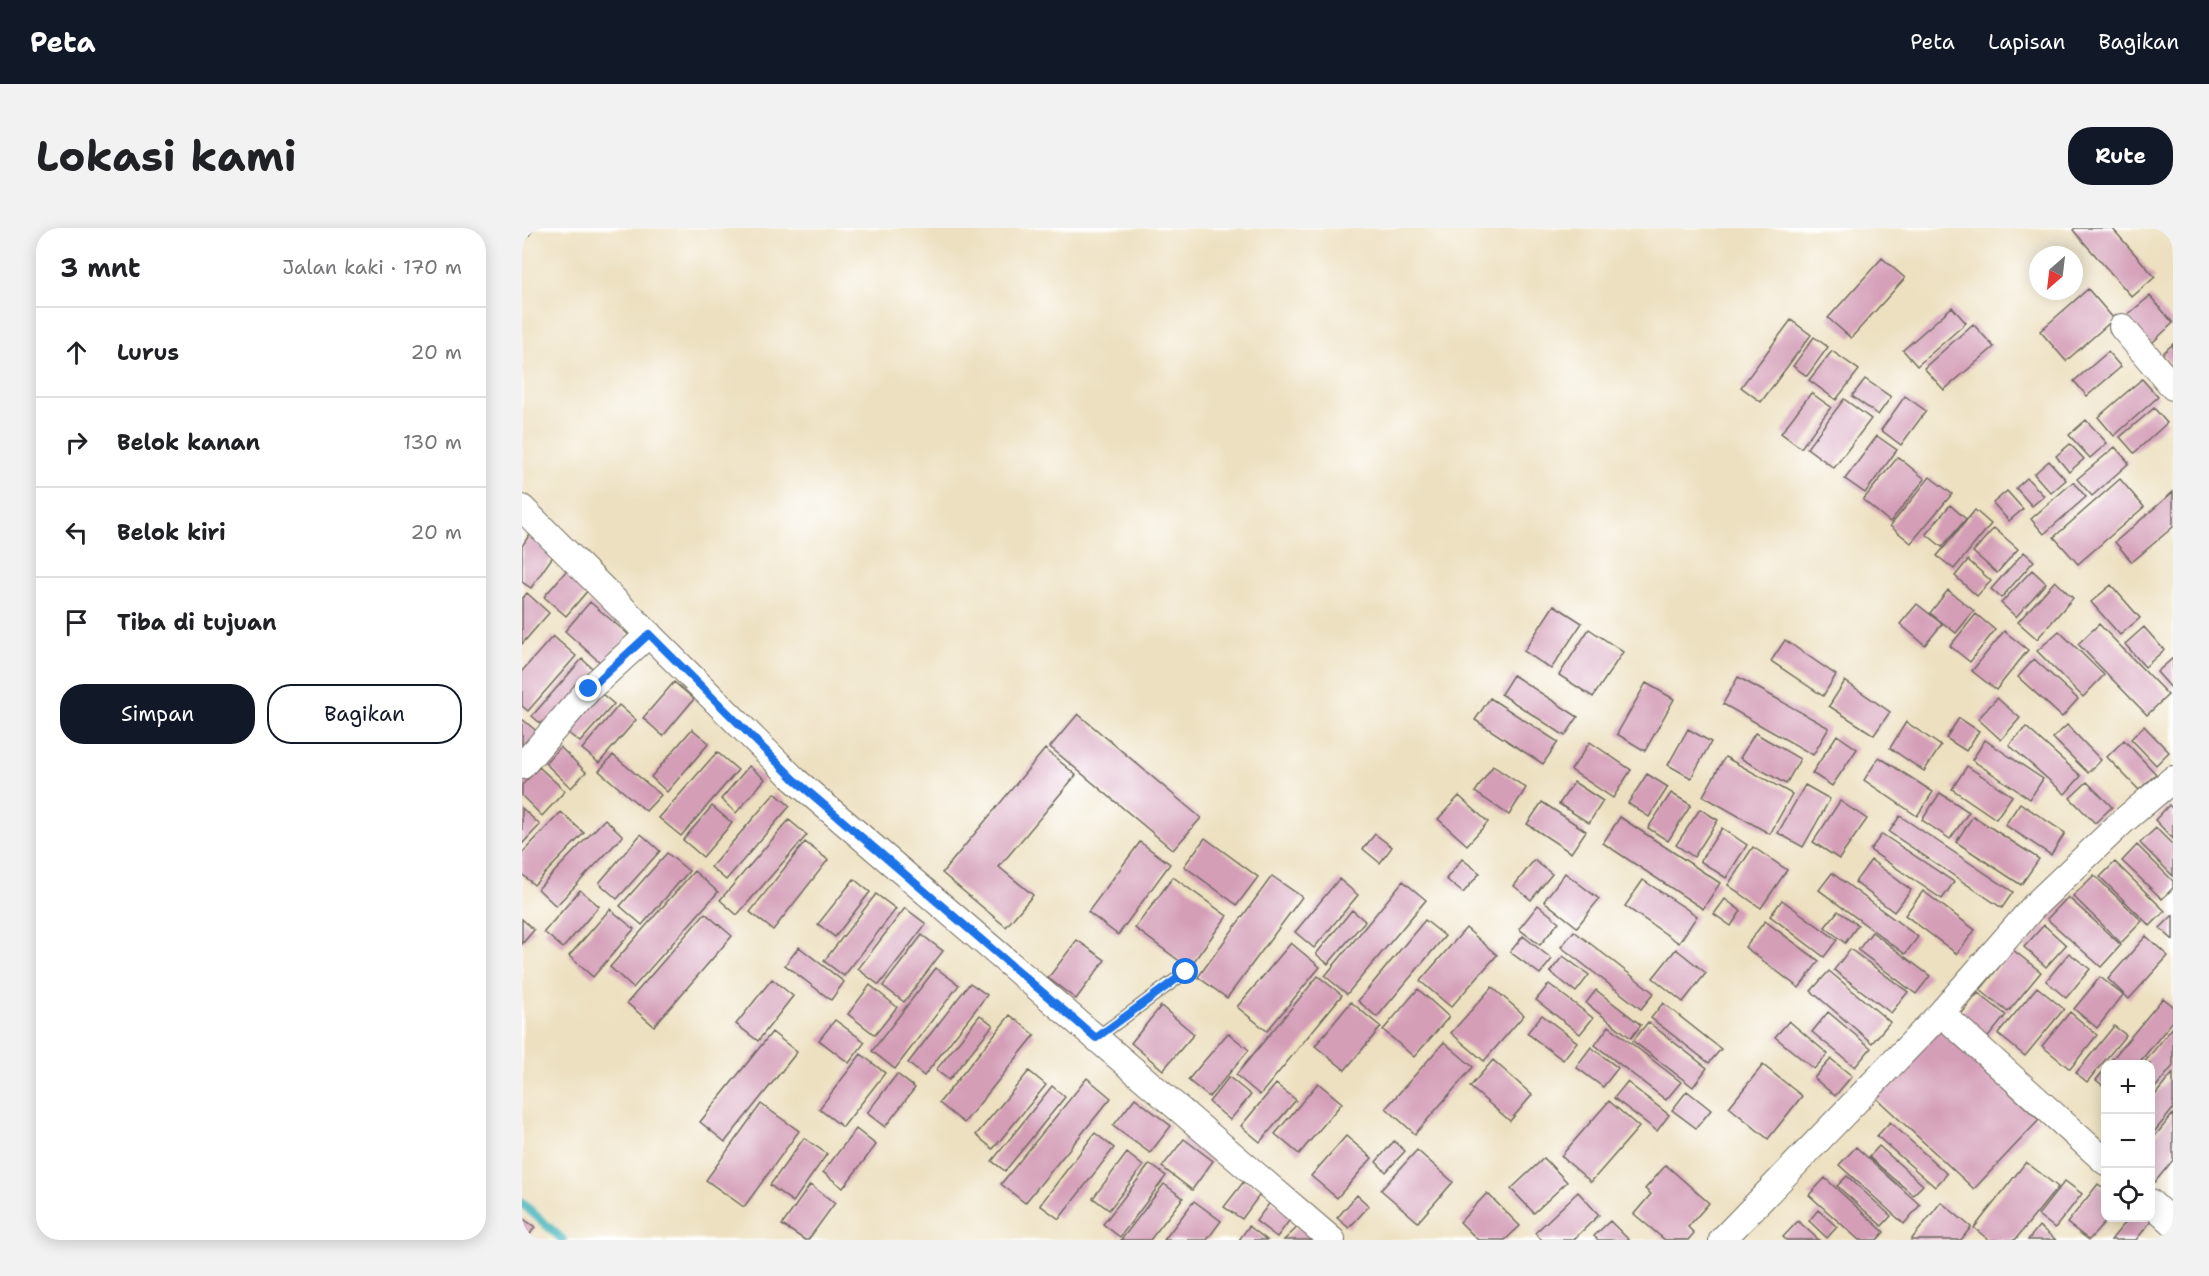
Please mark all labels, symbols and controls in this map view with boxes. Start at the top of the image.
text: Peta [30,23,96,61]
text: Peta [1910,28,1955,56]
text: Lapisan [1988,28,2065,56]
text: Bagikan [2098,28,2179,56]
button: Rute [2068,127,2173,185]
text: Lokasi kami [36,128,297,184]
north arrow [2029,246,2083,300]
text: 3 mnt [60,250,140,285]
text: Jalan kaki · 170 m [282,254,462,280]
icon: ahead [60,336,93,369]
text: Lurus [117,338,179,367]
text: 20 m [411,339,462,365]
icon: right [60,426,93,459]
text: Belok kanan [117,428,260,457]
text: 130 m [403,429,462,455]
icon: left [60,516,93,549]
text: Belok kiri [117,518,226,547]
text: 20 m [411,519,462,545]
icon: arrive [60,606,93,639]
text: Tiba di tujuan [117,608,277,637]
route end [575,675,601,701]
button: Simpan [60,684,255,744]
button: Bagikan [267,684,462,744]
route start [1172,958,1198,984]
map controls [2101,1060,2155,1222]
button: + [2101,1060,2155,1114]
button: − [2101,1114,2155,1168]
button: locate [2101,1168,2155,1222]

